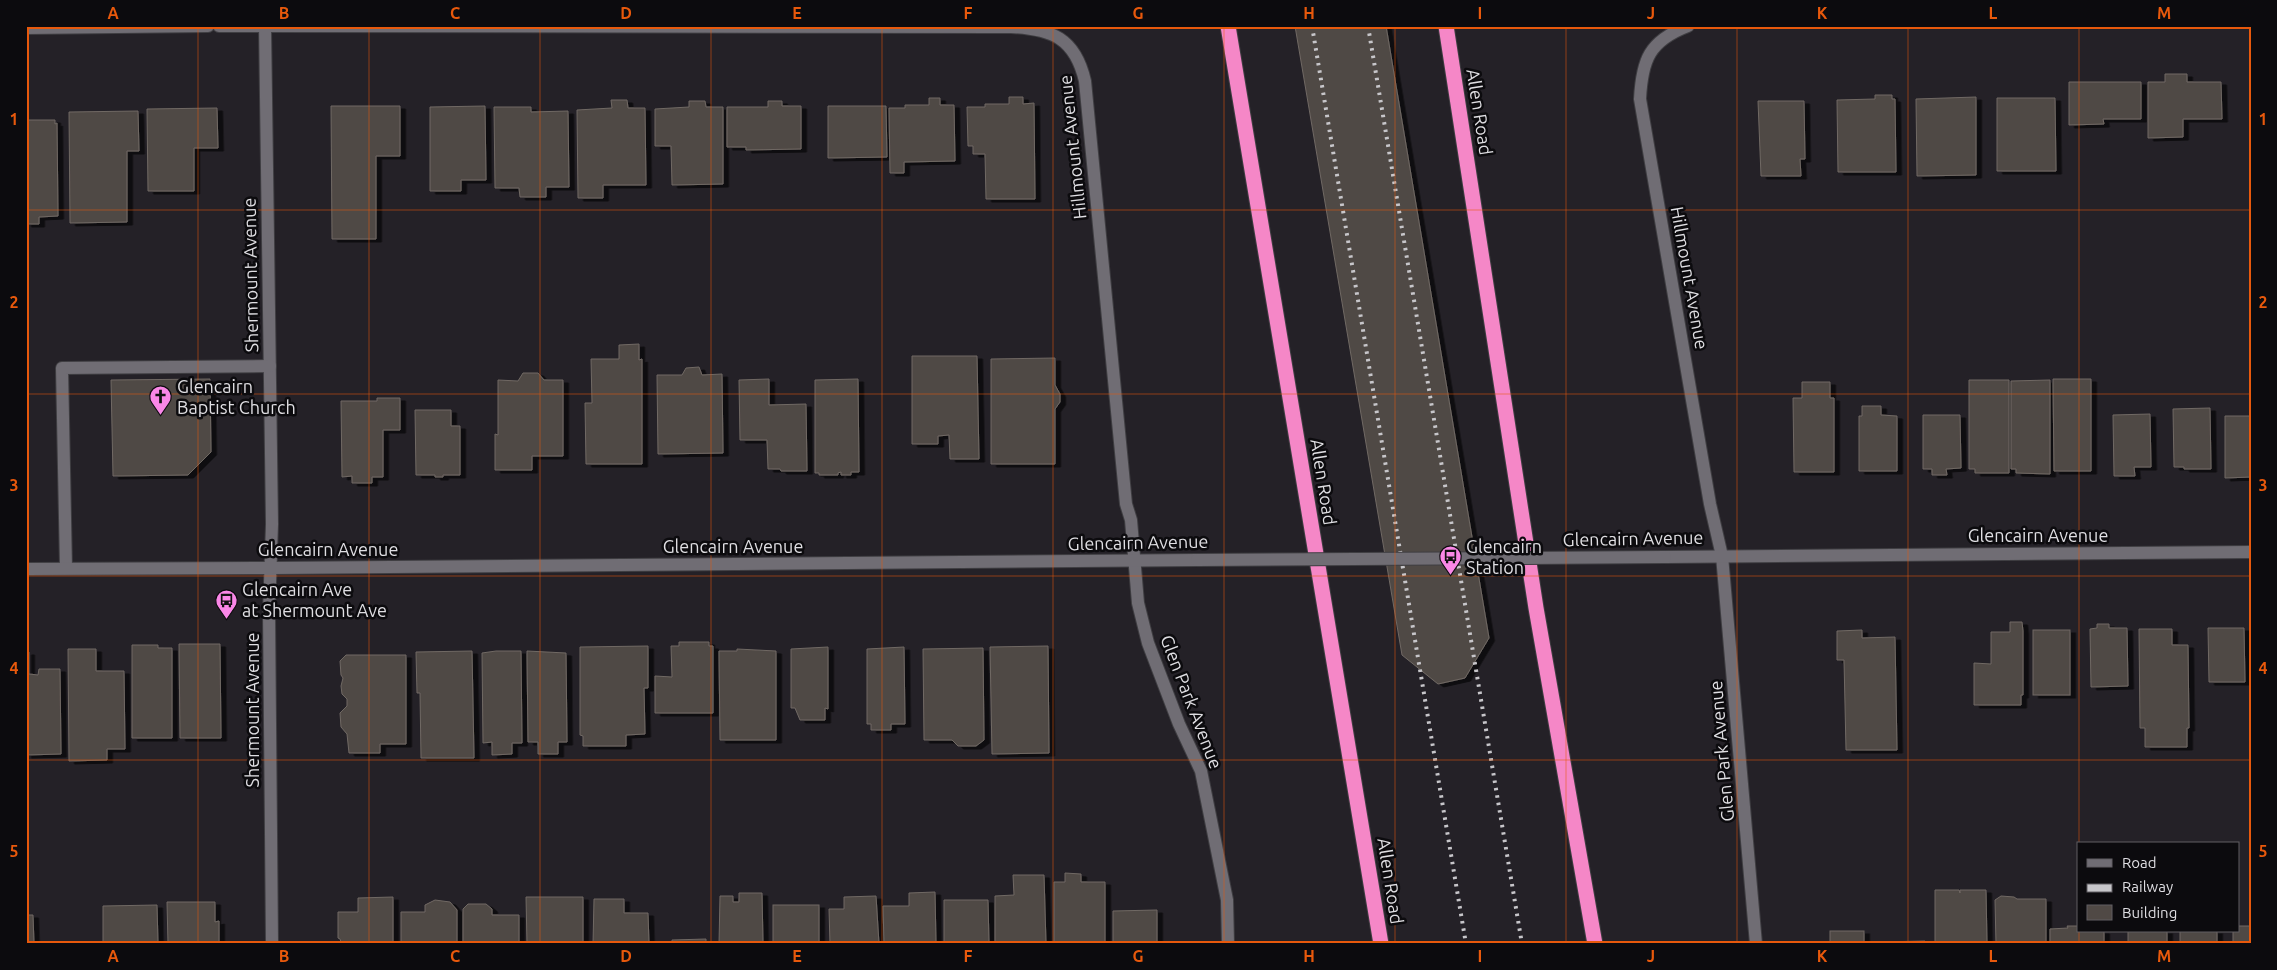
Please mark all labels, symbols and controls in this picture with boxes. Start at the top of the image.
text: A [107,4,119,22]
text: B [279,4,289,22]
text: C [450,4,460,22]
text: D [620,4,632,22]
text: E [792,4,802,22]
text: F [964,4,973,22]
text: G [1132,4,1144,22]
text: H [1303,4,1315,22]
text: I [1478,4,1482,22]
text: J [1647,4,1655,22]
text: K [1817,4,1828,22]
text: L [1989,4,1998,22]
text: M [2157,4,2171,22]
street label: Allen Road [1463,67,1497,156]
street label: Hillmount Avenue [1054,74,1090,220]
text: 1 [9,110,19,128]
text: 1 [2258,110,2268,128]
street label: Shermount Avenue [239,197,261,353]
street label: Hillmount Avenue [1668,205,1712,351]
text: 2 [9,293,19,311]
text: 2 [2258,293,2268,311]
place label: Glencairn Baptist Church [177,376,296,417]
church icon: Glencairn Baptist Church [149,385,173,416]
street label: Allen Road [1307,437,1341,526]
text: 3 [9,476,19,494]
text: 3 [2258,476,2268,494]
street label: Glencairn Avenue [1968,525,2108,545]
street label: Glencairn Avenue [1562,527,1703,549]
street label: Glencairn Avenue [1067,531,1208,553]
street label: Glencairn Avenue [663,536,803,556]
place label: Glencairn Station [1466,536,1542,577]
street label: Glencairn Avenue [258,539,398,559]
bus stop icon: Glencairn Station [1438,545,1462,576]
place label: Glencairn Ave at Shermount Ave [242,579,387,620]
bus stop icon: Glencairn Ave at Shermount Ave [214,588,238,619]
street label: Glen Park Avenue [1157,632,1227,771]
street label: Shermount Avenue [242,633,262,787]
text: 4 [9,659,19,677]
text: 4 [2258,659,2268,677]
street label: Glen Park Avenue [1705,680,1737,822]
street label: Allen Road [1374,836,1408,925]
text: 5 [9,842,19,860]
legend [2077,842,2240,932]
text: 5 [2258,842,2268,860]
text: Road [2122,854,2157,871]
text: Railway [2122,878,2173,895]
text: Building [2122,904,2177,921]
text: A [107,947,119,965]
text: B [279,947,289,965]
text: C [450,947,460,965]
text: D [620,947,632,965]
text: E [792,947,802,965]
text: F [964,947,973,965]
text: G [1132,947,1144,965]
text: H [1303,947,1315,965]
text: I [1478,947,1482,965]
text: J [1647,947,1655,965]
text: K [1817,947,1828,965]
text: L [1989,947,1998,965]
text: M [2157,947,2171,965]

